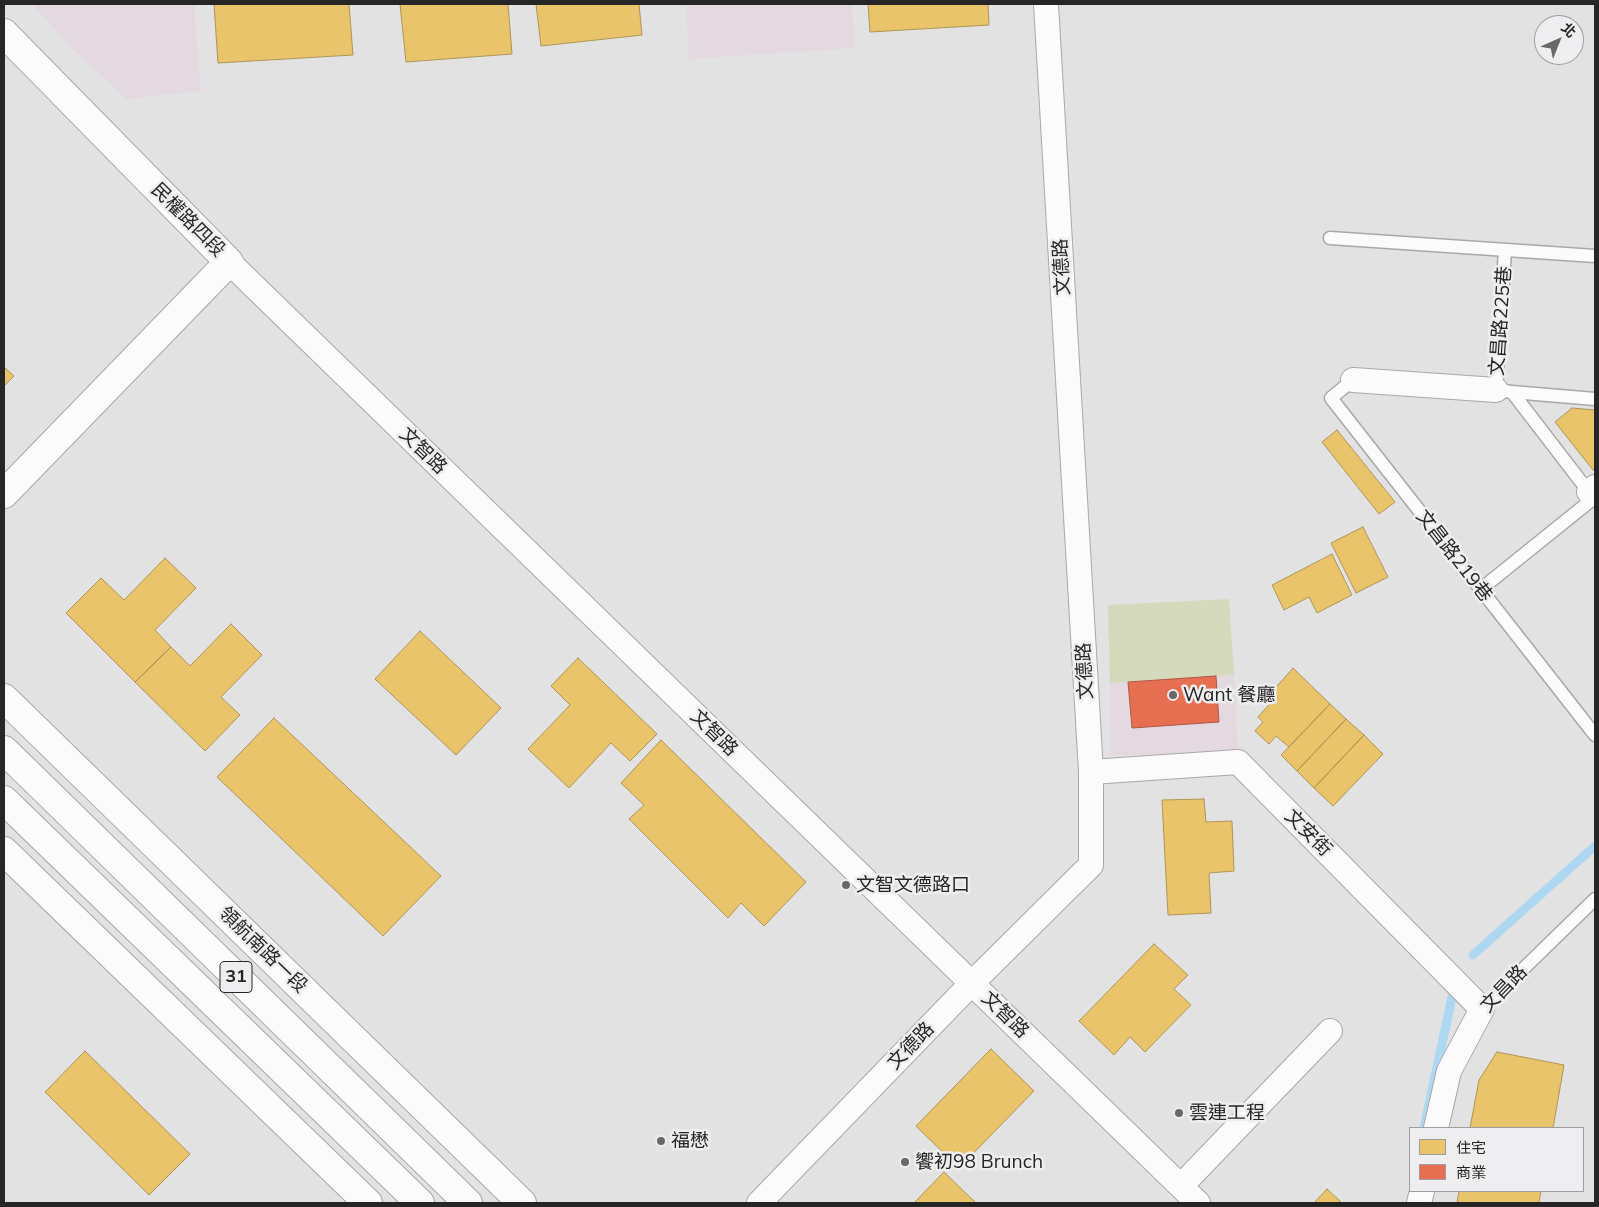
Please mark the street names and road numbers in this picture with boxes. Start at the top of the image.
street label: 民權路四段 [146,178,230,262]
street label: 文德路 [1049,238,1075,296]
street label: 文昌路225巷 [1486,265,1516,377]
street label: 文智路 [395,423,451,479]
street label: 文昌路219巷 [1411,506,1497,606]
street label: 文德路 [1072,642,1098,700]
street label: 文智路 [686,705,742,761]
street label: 文安街 [1280,805,1336,861]
street label: 領航南路一段 [214,902,312,998]
street label: 文昌路 [1476,961,1532,1017]
road number: 31 [220,962,252,992]
street label: 文智路 [977,987,1033,1043]
street label: 文德路 [883,1018,939,1074]

